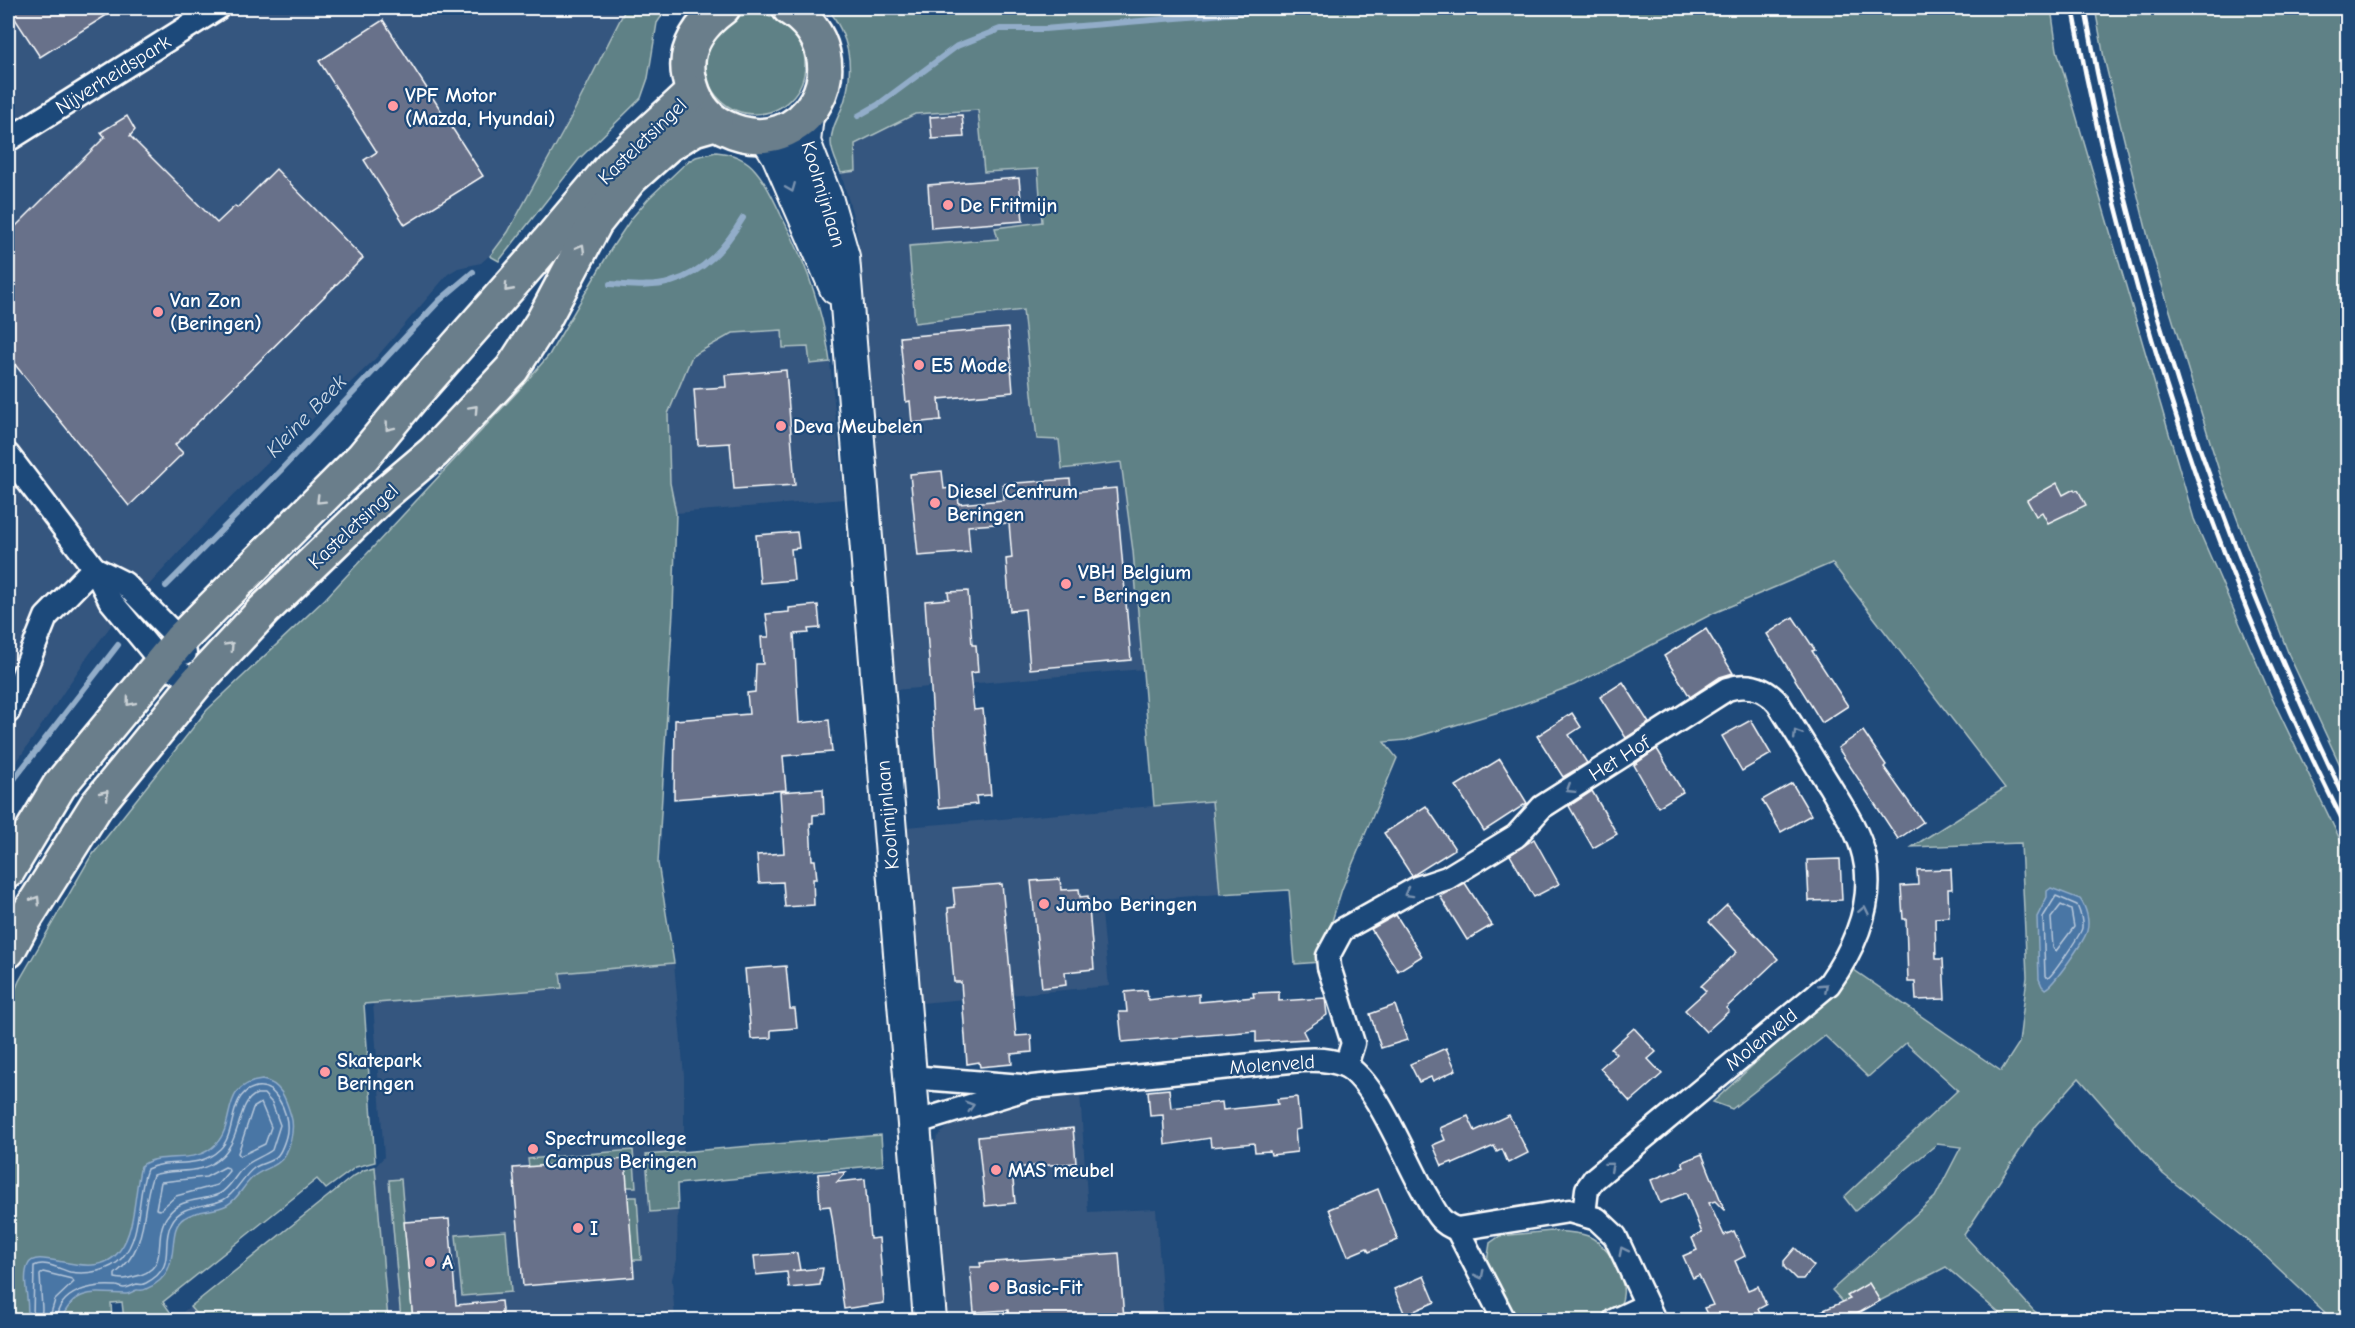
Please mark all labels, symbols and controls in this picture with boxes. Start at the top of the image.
street label: Nijverheidspark [52,30,175,119]
place label: VPF Motor (Mazda, Hyundai) [405,84,555,130]
street label: Kasteletsingel [593,93,691,189]
marker: VPF Motor (Mazda, Hyundai) [386,99,400,113]
street label: Koolmijnlaan [796,138,851,250]
one-way arrow [784,182,796,193]
place label: De Fritmijn [960,194,1057,217]
marker: De Fritmijn [941,198,955,212]
one-way arrow [574,244,585,254]
one-way arrow [504,281,515,292]
place label: Van Zon (Beringen) [170,289,262,335]
marker: Van Zon (Beringen) [151,305,165,319]
place label: E5 Mode [931,354,1007,377]
marker: E5 Mode [912,358,926,372]
water label: Kleine Beek [261,369,352,462]
one-way arrow [467,406,478,416]
place label: Deva Meubelen [793,415,923,438]
marker: Deva Meubelen [774,419,788,433]
one-way arrow [385,420,396,431]
street label: Kasteletsingel [304,479,403,574]
place label: Diesel Centrum Beringen [947,480,1078,526]
one-way arrow [317,492,328,503]
marker: Diesel Centrum Beringen [928,496,942,510]
place label: VBH Belgium - Beringen [1078,561,1191,607]
marker: VBH Belgium - Beringen [1059,577,1073,591]
one-way arrow [223,642,234,653]
one-way arrow [126,695,137,706]
street label: Het Hof [1585,730,1655,786]
one-way arrow [1792,730,1804,740]
street label: Koolmijnlaan [871,759,904,871]
one-way arrow [1566,782,1576,794]
one-way arrow [98,790,109,801]
one-way arrow [1404,886,1414,897]
place label: Jumbo Beringen [1056,893,1197,916]
one-way arrow [29,896,41,906]
marker: Jumbo Beringen [1037,897,1051,911]
one-way arrow [1857,906,1870,916]
one-way arrow [1817,983,1828,994]
street label: Molenveld [1721,1003,1802,1075]
place label: Skatepark Beringen [337,1049,422,1095]
street label: Molenveld [1228,1050,1316,1079]
marker: Skatepark Beringen [318,1065,332,1079]
one-way arrow [964,1101,975,1113]
place label: Spectrumcollege Campus Beringen [545,1127,697,1173]
marker: Spectrumcollege Campus Beringen [526,1142,540,1156]
place label: MAS meubel [1008,1159,1114,1182]
one-way arrow [1603,1162,1614,1173]
marker: MAS meubel [989,1163,1003,1177]
place label: I [590,1217,598,1240]
marker: I [571,1221,585,1235]
one-way arrow [1619,1247,1630,1258]
place label: A [442,1251,453,1274]
marker: A [423,1255,437,1269]
one-way arrow [1473,1268,1485,1279]
place label: Basic-Fit [1006,1276,1083,1299]
marker: Basic-Fit [987,1280,1001,1294]

